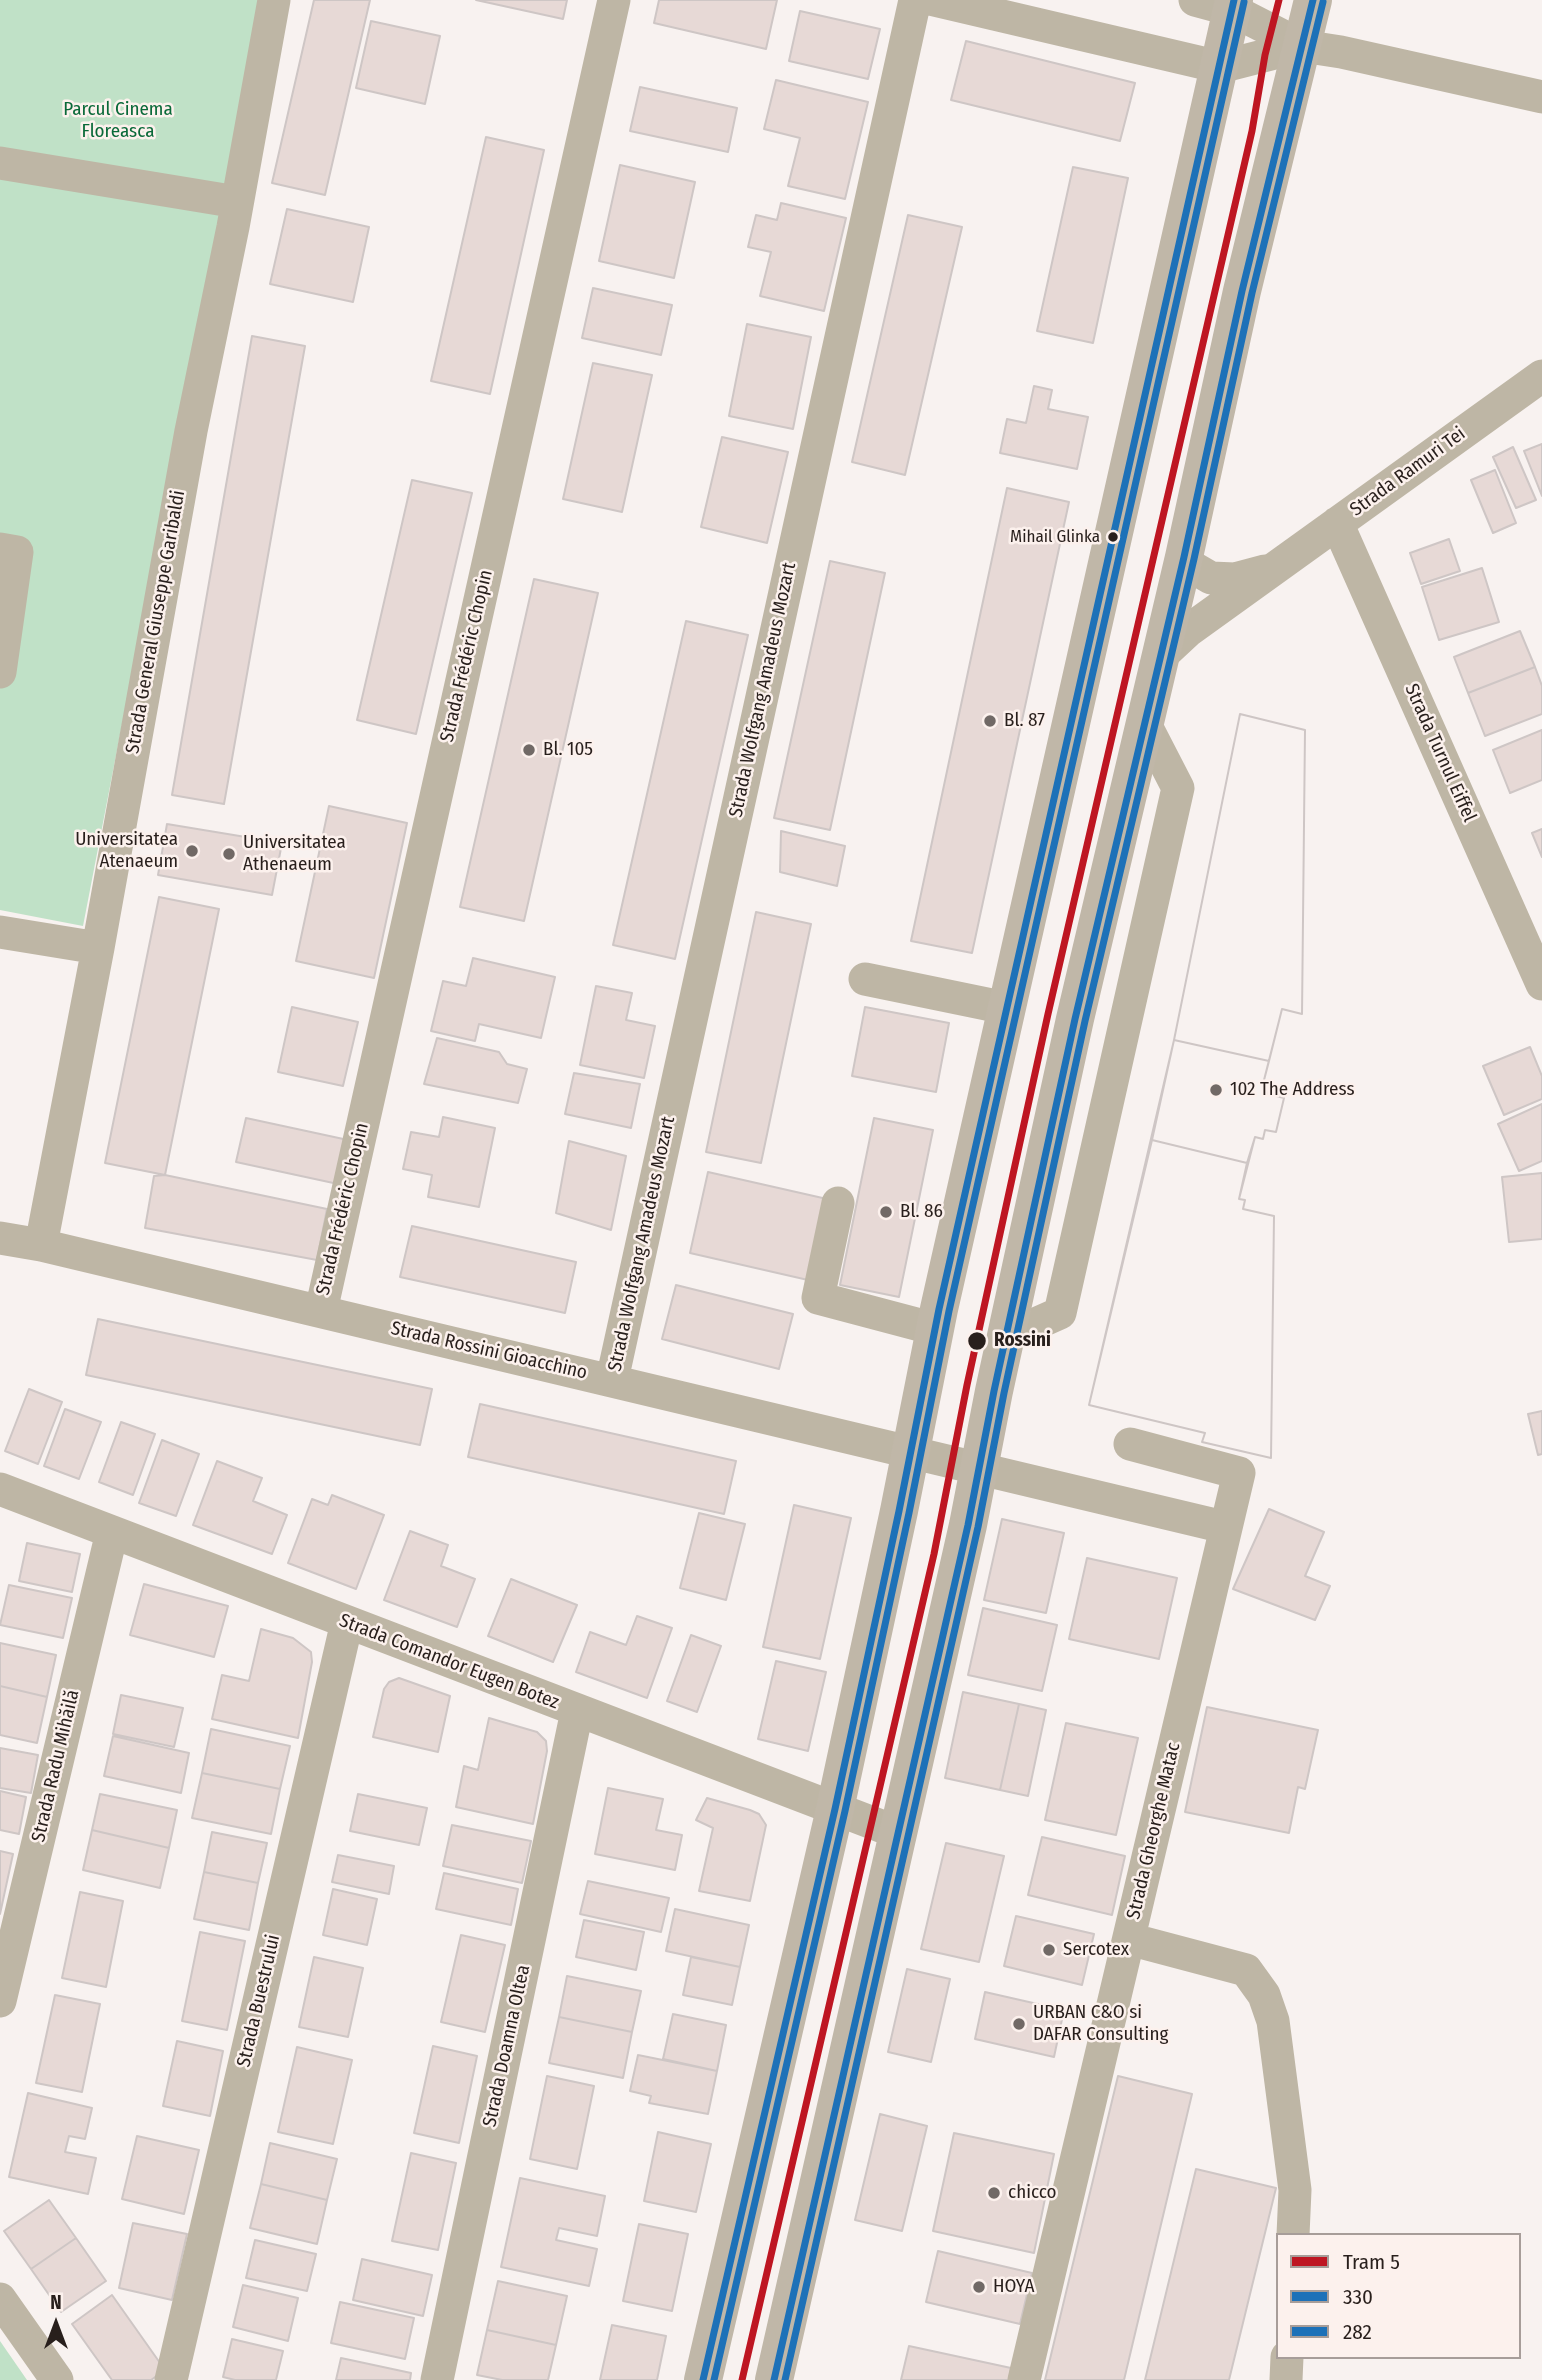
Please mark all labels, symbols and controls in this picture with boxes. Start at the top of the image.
park label: Parcul Cinema Floreasca [63,99,173,143]
street label: Strada Ramuri Tei [1346,423,1470,521]
street label: Strada General Giuseppe Garibaldi [122,489,190,755]
place label: Mihail Glinka [1010,527,1100,547]
marker: Mihail Glinka [1106,530,1120,544]
street label: Strada Wolfgang Amadeus Mozart [725,561,801,819]
street label: Strada Frédéric Chopin [436,568,498,744]
street label: Strada Turnul Eiffel [1399,681,1481,825]
place label: Bl. 87 [1004,710,1045,732]
marker: Bl. 87 [982,713,998,729]
place label: Bl. 105 [543,739,593,761]
marker: Bl. 105 [521,742,537,758]
place label: Universitatea Atenaeum [75,829,178,873]
place label: Universitatea Athenaeum [243,832,346,876]
marker: Universitatea Atenaeum [184,843,200,859]
marker: Universitatea Athenaeum [221,846,237,862]
place label: 102 The Address [1230,1079,1354,1101]
marker: 102 The Address [1208,1082,1224,1098]
street label: Strada Wolfgang Amadeus Mozart [604,1115,680,1373]
street label: Strada Frédéric Chopin [312,1121,374,1297]
place label: Bl. 86 [900,1201,943,1223]
marker: Bl. 86 [878,1204,894,1220]
street label: Strada Rossini Gioacchino [389,1317,589,1385]
marker: Rossini [966,1330,988,1352]
place label: Rossini [994,1330,1051,1352]
street label: Strada Comandor Eugen Botez [336,1610,562,1714]
street label: Strada Radu Mihăilă [27,1688,85,1844]
street label: Strada Gheorghe Matac [1123,1740,1185,1922]
street label: Strada Buestrului [233,1933,285,2069]
place label: Sercotex [1063,1939,1129,1961]
marker: Sercotex [1041,1942,1057,1958]
street label: Strada Doamna Oltea [479,1963,535,2129]
place label: URBAN C&O si DAFAR Consulting [1033,2002,1168,2046]
marker: URBAN C&O si DAFAR Consulting [1011,2016,1027,2032]
place label: chicco [1008,2182,1056,2204]
marker: chicco [986,2185,1002,2201]
legend [1276,2233,1521,2359]
text: Tram 5 [1343,2249,1400,2275]
place label: HOYA [993,2276,1034,2298]
marker: HOYA [971,2279,987,2295]
text: 330 [1343,2284,1373,2310]
north arrow [21,2289,91,2359]
text: N [50,2291,62,2314]
text: 282 [1343,2319,1372,2345]

